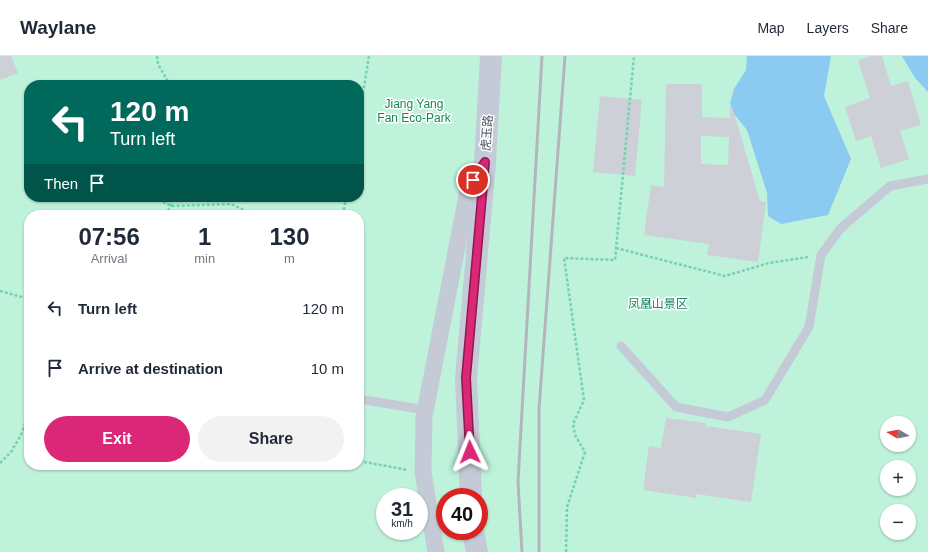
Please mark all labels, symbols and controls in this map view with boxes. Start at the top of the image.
text: Waylane [20,17,96,38]
text: Map [757,20,785,36]
text: Layers [807,20,849,36]
text: Share [871,20,908,36]
icon: left [44,96,96,148]
text: 120 m [110,96,189,127]
park label: Jiang Yang Fan Eco-Park [377,97,452,125]
street label: 虎玉路 [479,115,495,151]
text: Turn left [110,129,175,149]
pin [456,163,490,197]
icon: arrive [462,169,484,191]
icon: arrive [86,172,108,194]
text: Then [44,175,78,192]
text: 07:56 [78,223,140,250]
text: 1 [198,223,211,250]
text: 130 [270,223,310,250]
text: Arrival [91,251,128,266]
text: min [194,251,215,266]
text: m [284,251,295,266]
icon: left [44,297,66,319]
park label: 凤凰山景区 [628,297,688,311]
text: Turn left [78,300,137,317]
text: 120 m [302,300,344,317]
icon: arrive [44,357,66,379]
text: Arrive at destination [78,360,223,377]
text: 10 m [311,360,344,377]
button: Exit [44,416,190,462]
button: Share [198,416,344,462]
north arrow [880,416,916,452]
map controls [880,416,916,540]
position arrow [449,431,491,473]
button: + [880,460,916,496]
speed limit sign: 40 [436,488,488,540]
text: 31 [391,498,413,520]
button: − [880,504,916,540]
text: km/h [391,518,413,529]

